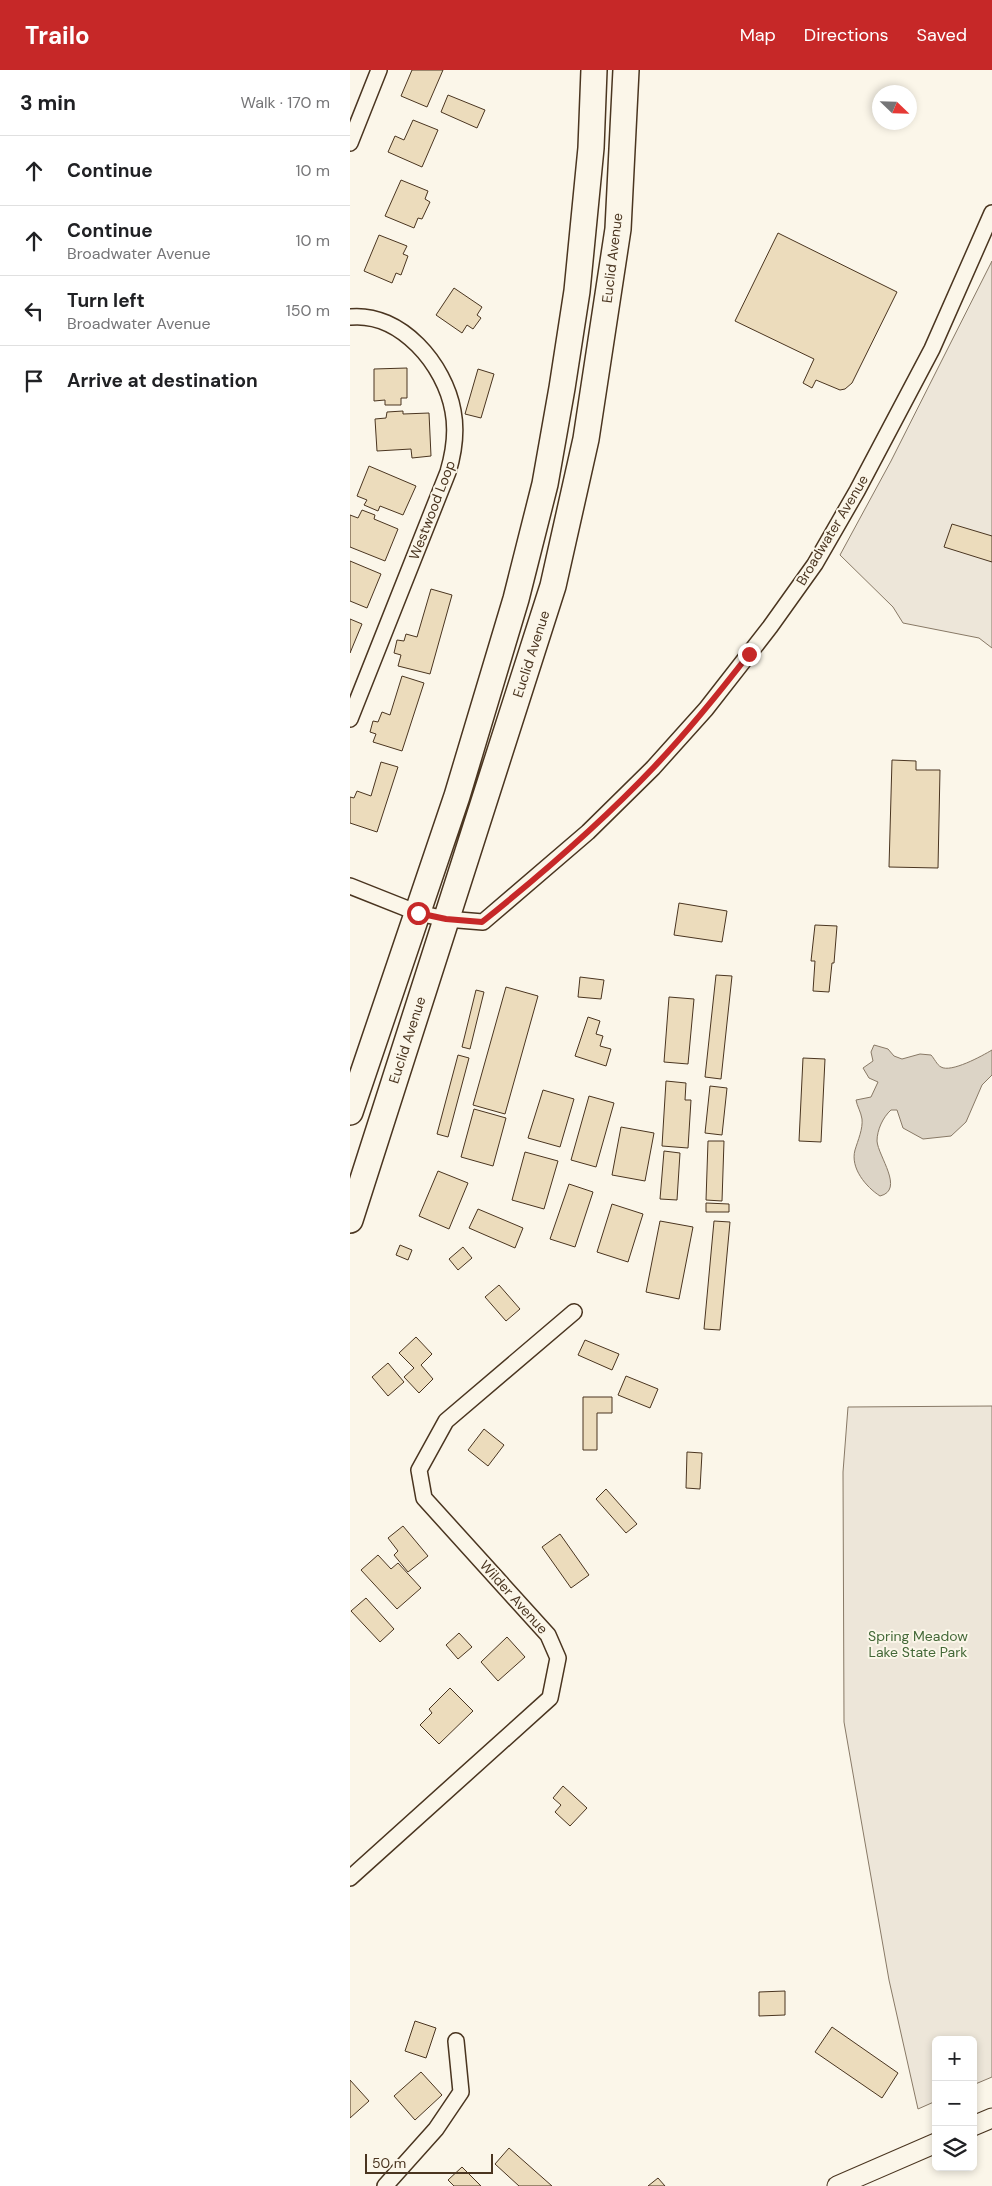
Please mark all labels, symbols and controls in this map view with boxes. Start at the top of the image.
text: Trailo [25,20,90,51]
text: Map [740,23,776,47]
text: Directions [804,23,889,47]
text: Saved [917,23,967,47]
north arrow [872,85,917,130]
text: 3 min [20,89,76,117]
text: Walk · 170 m [241,92,330,113]
icon: ahead [20,157,48,185]
text: Continue [67,158,153,183]
text: 10 m [296,160,330,181]
street label: Euclid Avenue [598,212,626,304]
text: Continue [67,218,153,243]
icon: ahead [20,227,48,255]
text: 10 m [296,230,330,251]
text: Broadwater Avenue [67,243,211,264]
text: Turn left [67,288,145,313]
icon: left [20,297,48,325]
text: 150 m [286,300,330,321]
text: Broadwater Avenue [67,313,211,334]
icon: arrive [20,367,48,395]
text: Arrive at destination [67,368,258,393]
street label: Westwood Loop [405,458,459,562]
street label: Broadwater Avenue [792,471,872,588]
street label: Euclid Avenue [508,608,554,700]
route end [738,643,761,666]
route start [407,902,430,925]
street label: Euclid Avenue [384,994,430,1086]
street label: Wilder Avenue [476,1556,552,1638]
park label: Spring Meadow Lake State Park [868,1627,968,1661]
map controls [932,2036,977,2171]
button: + [932,2036,977,2081]
button: − [932,2081,977,2126]
button: layers [932,2126,977,2171]
scale bar [365,2151,492,2174]
text: 50 m [372,2154,406,2172]

